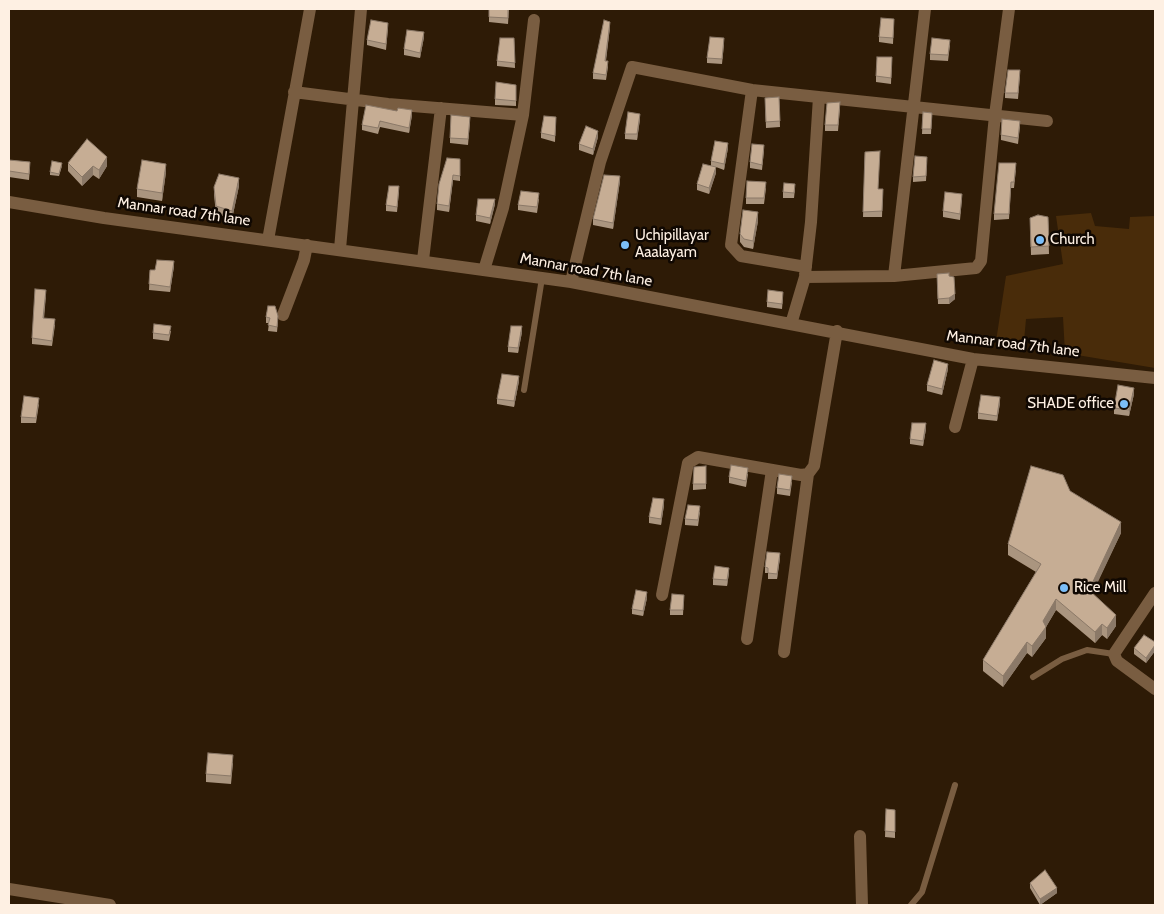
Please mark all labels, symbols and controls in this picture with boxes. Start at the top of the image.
street label: Mannar road 7th lane [116,194,252,230]
place label: Uchipillayar Aaalayam [635,227,709,262]
place label: Church [1050,231,1095,249]
marker: Church [1034,234,1046,246]
marker: Uchipillayar Aaalayam [619,239,631,251]
street label: Mannar road 7th lane [518,250,654,290]
street label: Mannar road 7th lane [945,327,1081,361]
place label: SHADE office [1027,395,1114,413]
marker: SHADE office [1118,398,1130,410]
place label: Rice Mill [1074,579,1126,597]
marker: Rice Mill [1058,582,1070,594]

